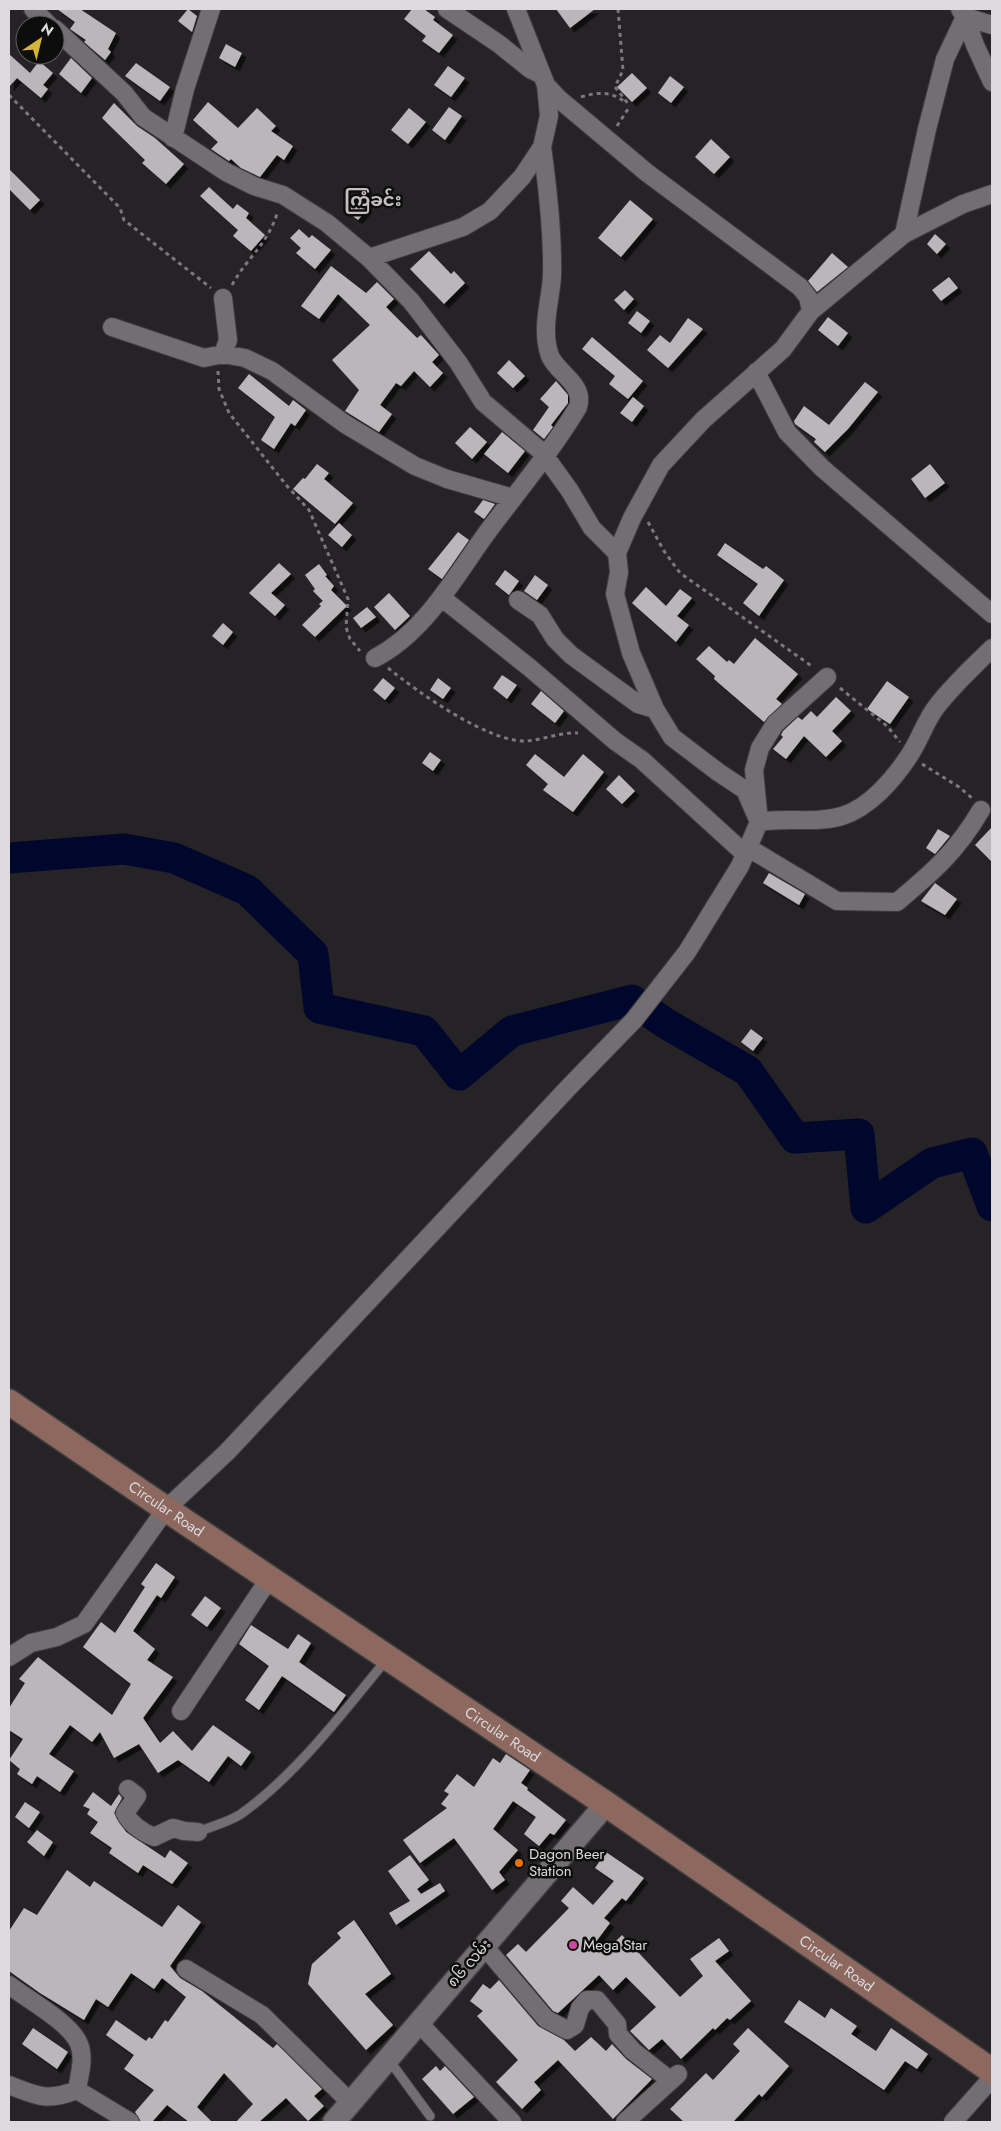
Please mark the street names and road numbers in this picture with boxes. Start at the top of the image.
street label: Circular Road [124,1475,208,1542]
street label: Circular Road [460,1701,545,1768]
street label: Circular Road [795,1930,878,1997]
street label: ၈၆ လမ်း [442,1934,496,1992]

